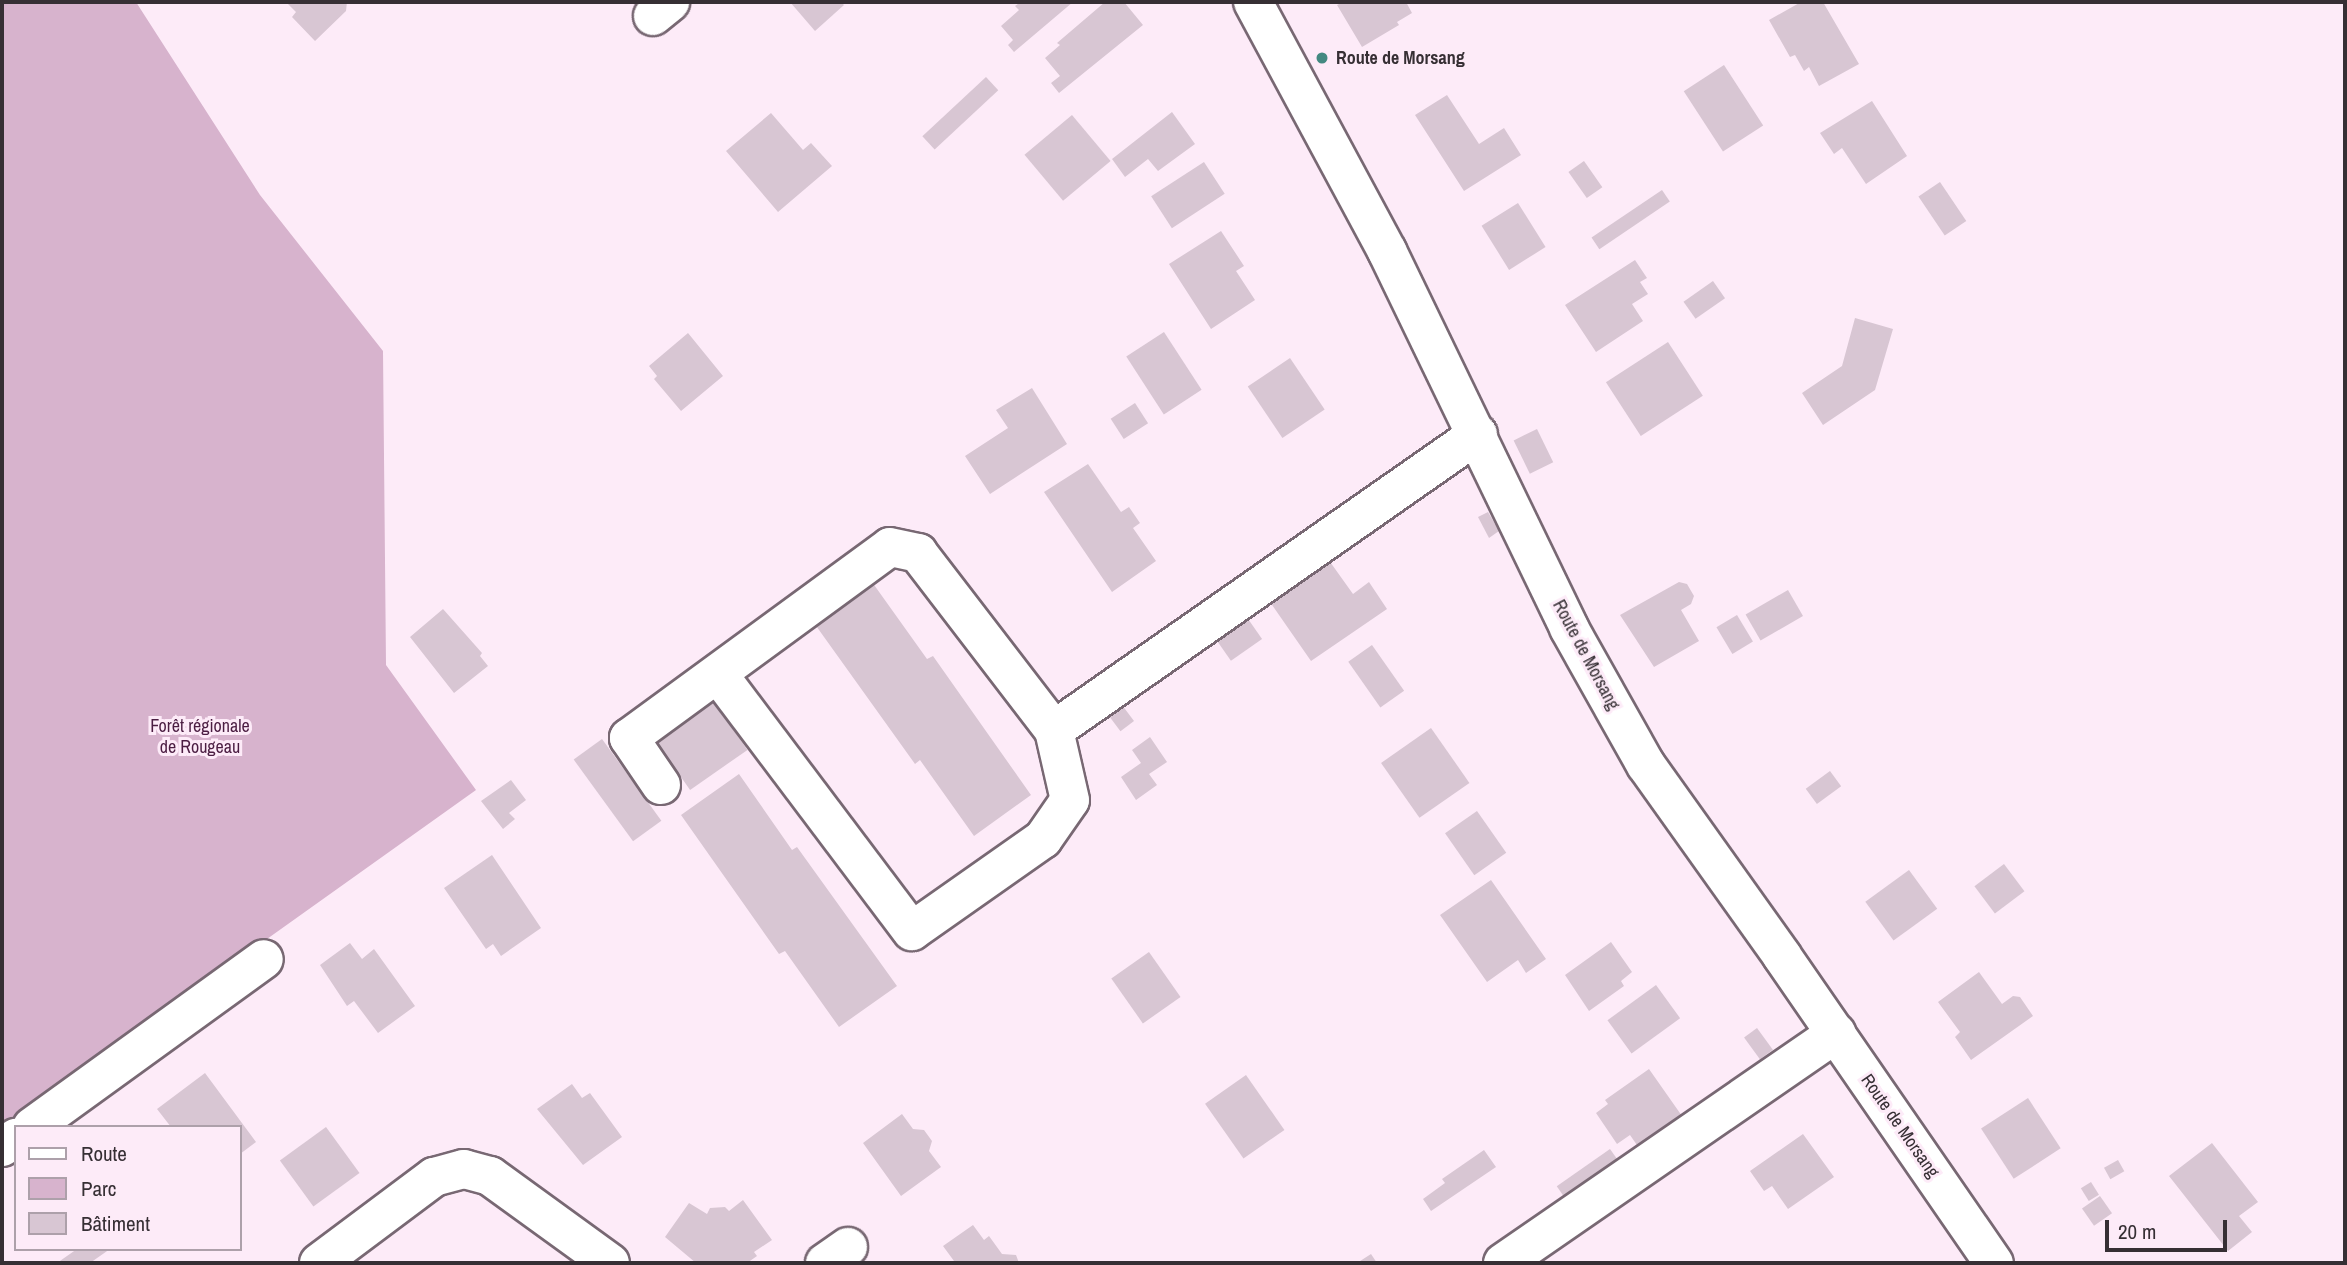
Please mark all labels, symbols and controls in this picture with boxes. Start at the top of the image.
place label: Route de Morsang [1336,47,1465,69]
marker: Route de Morsang [1314,50,1330,66]
street label: Route de Morsang [1548,596,1624,714]
park label: Forêt régionale de Rougeau [150,716,250,758]
street label: Route de Morsang [1856,1070,1944,1182]
legend [14,1125,242,1251]
text: Route [81,1139,127,1168]
text: Parc [81,1174,116,1203]
scale bar [2109,1206,2232,1250]
text: Bâtiment [81,1209,150,1238]
text: 20 m [2118,1217,2156,1246]

